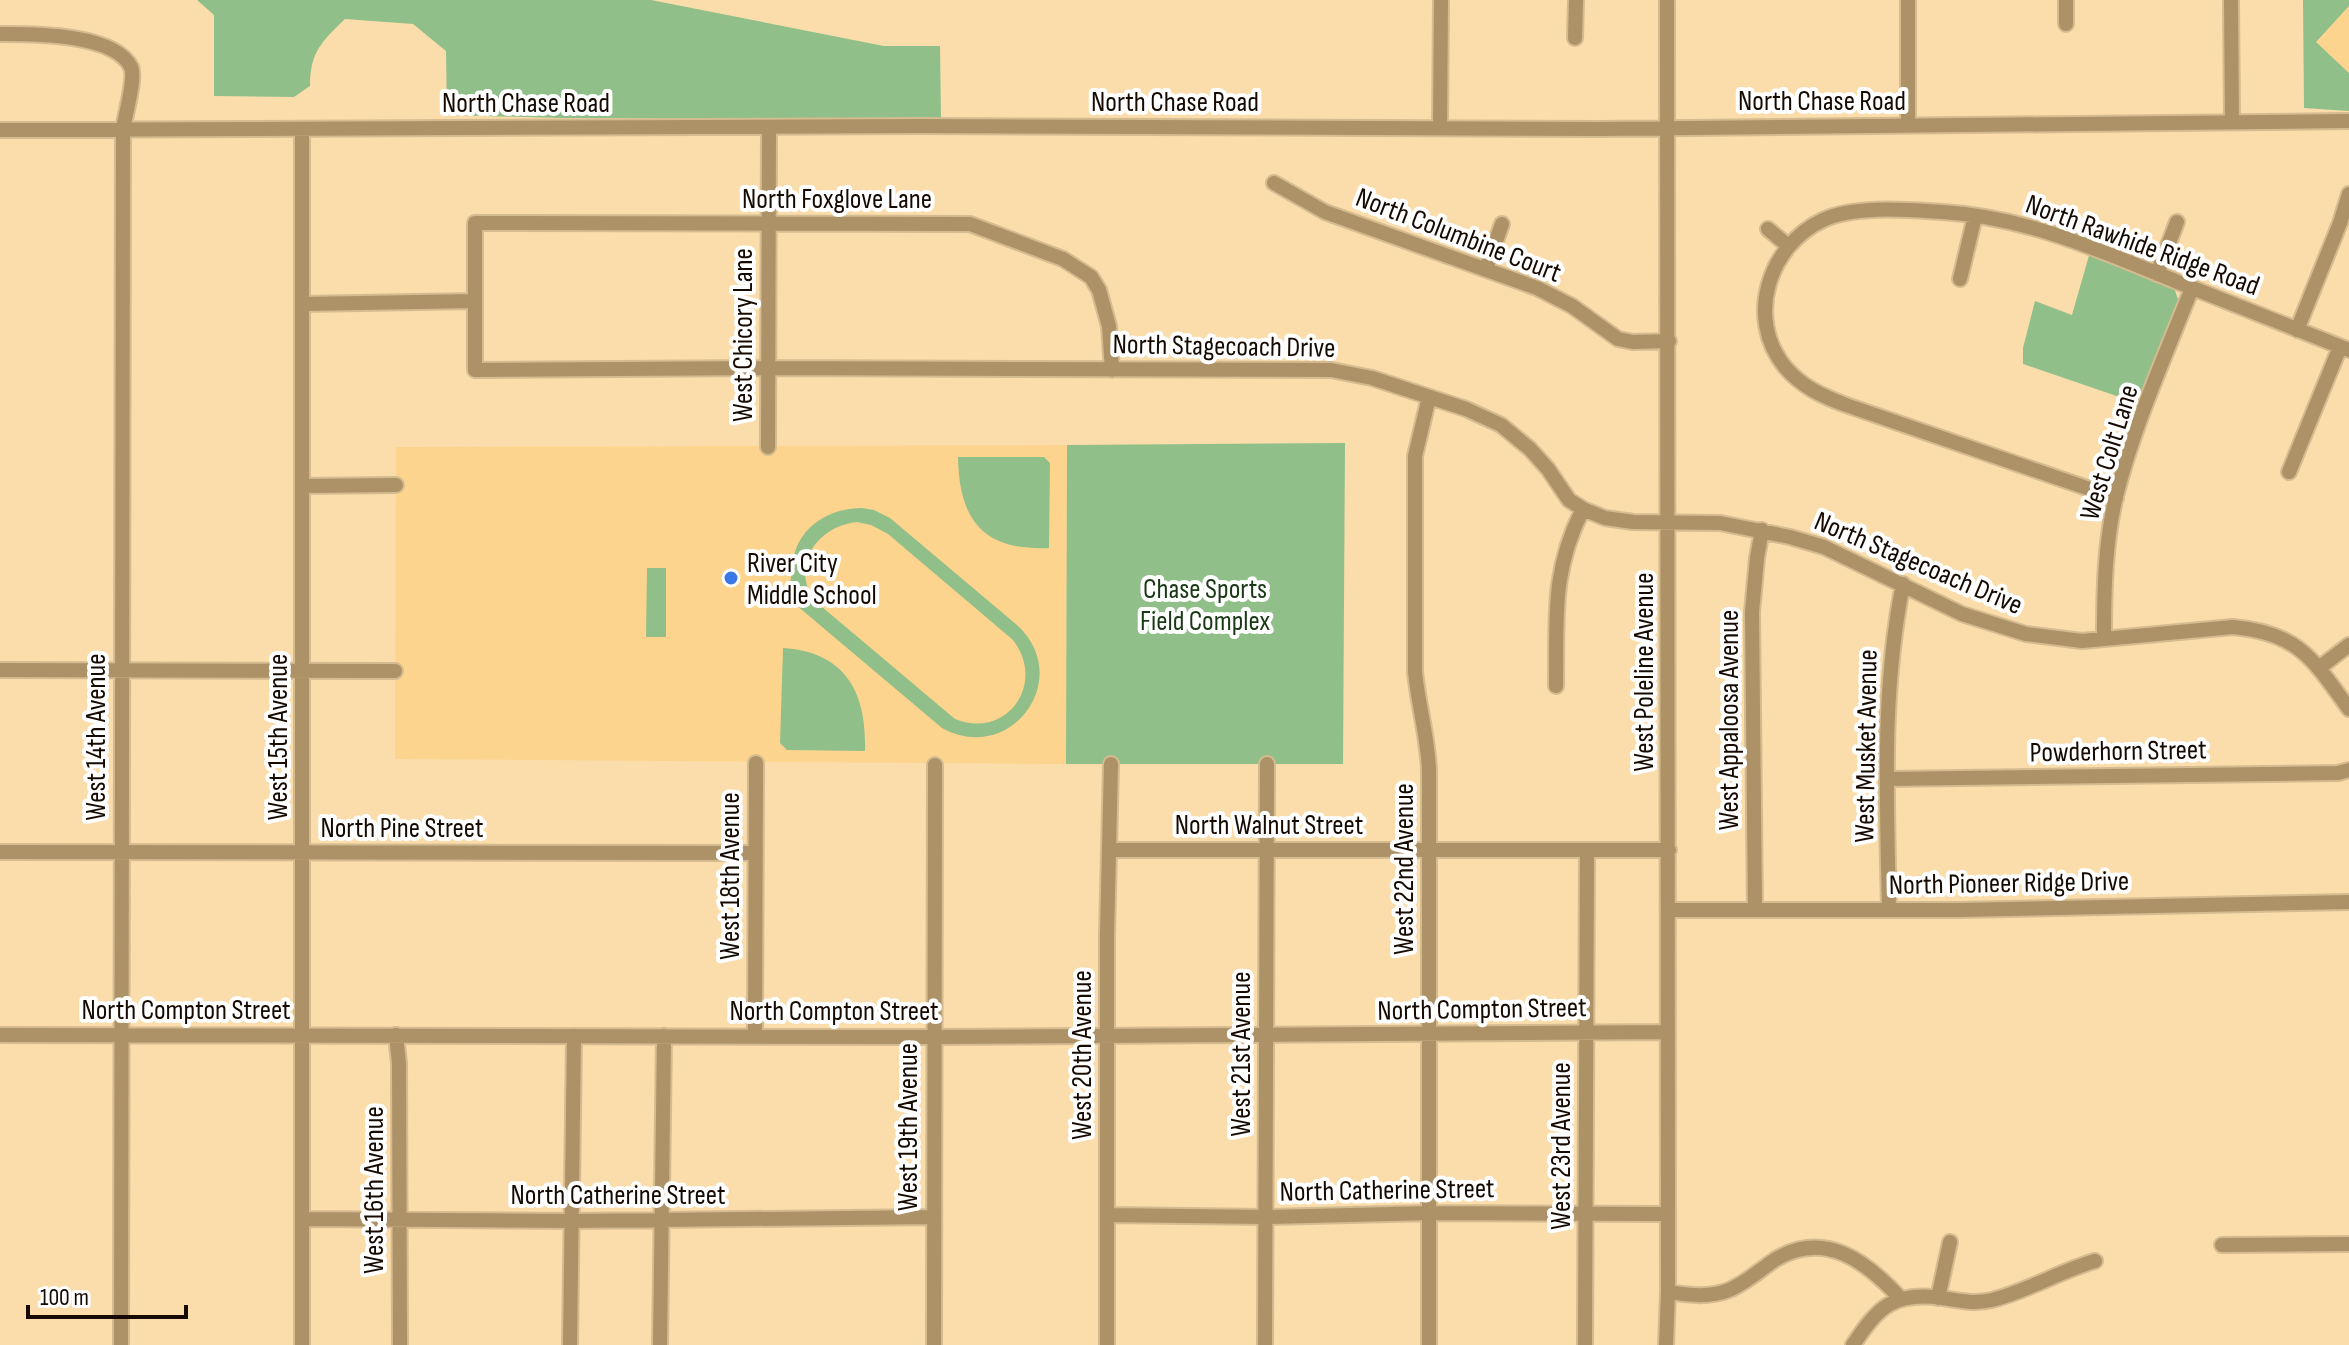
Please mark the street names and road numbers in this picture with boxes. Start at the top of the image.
street label: North Chase Road [1738,85,1906,118]
street label: North Chase Road [1091,86,1259,119]
street label: North Chase Road [442,87,610,120]
street label: North Columbine Court [1351,181,1566,290]
street label: North Foxglove Lane [742,183,932,216]
street label: North Rawhide Ridge Road [2021,188,2264,303]
street label: West Chicory Lane [727,248,760,422]
street label: North Stagecoach Drive [1112,328,1336,365]
street label: West Colt Lane [2073,381,2146,524]
street label: North Stagecoach Drive [1809,505,2027,622]
street label: West Poleline Avenue [1628,572,1661,772]
street label: West Appaloosa Avenue [1713,610,1746,830]
street label: West Musket Avenue [1848,649,1885,843]
street label: West 14th Avenue [80,654,113,821]
street label: West 15th Avenue [262,654,295,820]
street label: Powderhorn Street [2029,733,2207,770]
street label: West 22nd Avenue [1388,783,1421,955]
street label: West 18th Avenue [714,792,747,960]
street label: North Walnut Street [1175,809,1363,842]
street label: North Pine Street [320,812,484,845]
street label: North Pioneer Ridge Drive [1889,865,2129,902]
street label: West 20th Avenue [1066,970,1099,1140]
street label: West 21st Avenue [1225,972,1258,1136]
street label: North Compton Street [1377,991,1587,1028]
street label: North Compton Street [81,994,291,1027]
street label: North Compton Street [729,995,939,1028]
street label: West 19th Avenue [892,1043,925,1211]
street label: West 23rd Avenue [1545,1062,1578,1230]
street label: West 16th Avenue [358,1106,391,1274]
street label: North Catherine Street [1279,1172,1495,1209]
street label: North Catherine Street [511,1179,725,1212]

